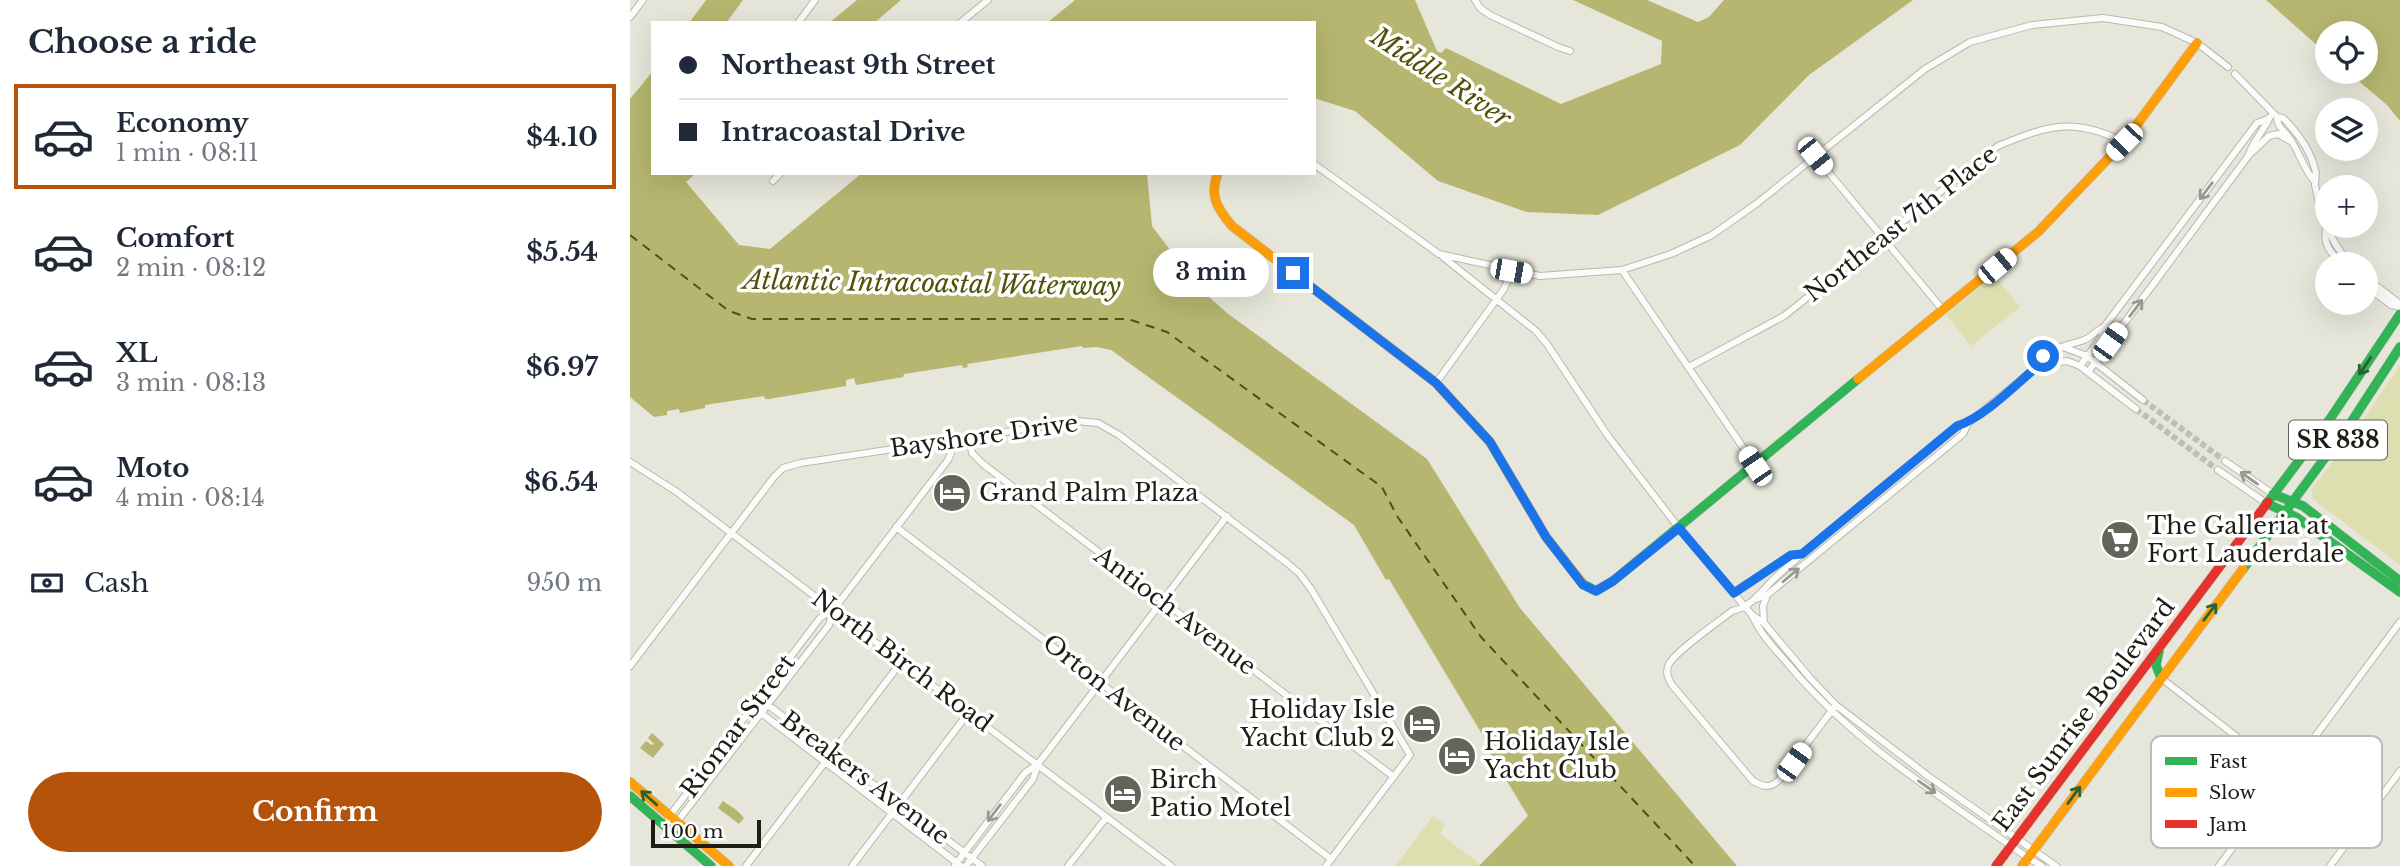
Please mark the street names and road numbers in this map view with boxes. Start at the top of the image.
street label: Northeast 7th Place [1799,139,2003,308]
street label: Bayshore Drive [888,408,1080,463]
road number: SR 838 [2289,420,2387,460]
street label: Antioch Avenue [1088,540,1262,681]
street label: North Birch Road [806,583,998,738]
street label: East Sunrise Boulevard [1987,593,2180,837]
street label: Orton Avenue [1037,628,1191,757]
street label: Riomar Street [674,648,801,803]
street label: Breakers Avenue [775,705,955,851]

